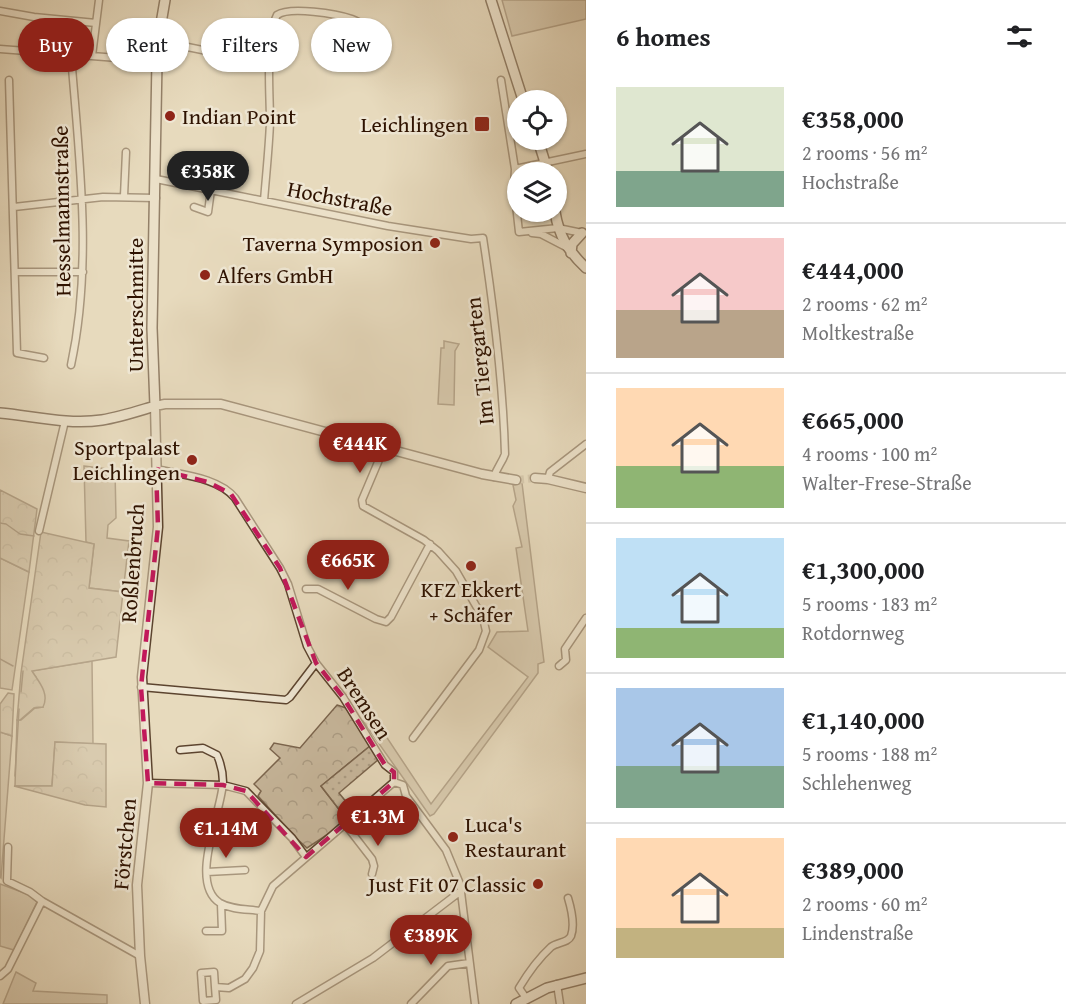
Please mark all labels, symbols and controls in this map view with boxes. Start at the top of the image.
text: 6 homes [616,17,711,56]
chip: Buy [18,18,94,72]
chip: Rent [106,18,189,72]
chip: Filters [201,18,299,72]
chip: New [311,18,392,72]
icon: filters [1003,20,1036,53]
map controls [507,90,567,222]
button: locate [507,90,567,150]
text: €358,000 [802,99,904,138]
place label: Indian Point [182,100,296,132]
place label: Leichlingen [361,108,469,140]
marker: Indian Point [163,109,177,123]
icon: home [664,111,736,183]
marker: Leichlingen [473,115,491,133]
street label: Hesselmannstraße [44,125,78,297]
text: 2 rooms · 56 m² [802,138,928,167]
pin: €358K [166,151,250,202]
text: €358K [181,156,235,185]
button: layers [507,162,567,222]
text: Hochstraße [802,167,899,196]
street label: Hochstraße [285,172,395,224]
place label: Taverna Symposion [243,227,424,259]
marker: Taverna Symposion [428,236,442,250]
street label: Unterschmitte [119,238,151,372]
text: €444,000 [802,250,904,289]
place label: Alfers GmbH [217,259,333,291]
icon: home [664,262,736,334]
marker: Alfers GmbH [198,268,212,282]
text: 2 rooms · 62 m² [802,289,928,318]
street label: Im Tiergarten [456,295,502,426]
text: Moltkestraße [802,318,914,347]
text: €665,000 [802,400,904,439]
icon: home [664,412,736,484]
pin: €444K [318,423,402,474]
text: €444K [333,428,387,457]
place label: Sportpalast Leichlingen [73,431,181,488]
text: 4 rooms · 100 m² [802,439,937,468]
marker: Sportpalast Leichlingen [185,453,199,467]
text: Walter-Frese-Straße [802,468,972,497]
street label: Roßlenbruch [112,502,152,624]
pin: €665K [306,540,390,591]
text: €665K [321,545,375,574]
text: €1,300,000 [802,550,924,589]
marker: KFZ Ekkert + Schäfer [464,559,478,573]
icon: home [664,562,736,634]
place label: KFZ Ekkert + Schäfer [421,573,521,630]
text: 5 rooms · 183 m² [802,589,937,618]
text: Rotdornweg [802,618,904,647]
street label: Bremsen [330,660,401,746]
text: €1,140,000 [802,700,924,739]
icon: home [664,712,736,784]
text: 5 rooms · 188 m² [802,739,937,768]
text: Schlehenweg [802,768,912,797]
street label: Förstchen [104,796,144,891]
pin: €1.3M [336,796,420,847]
text: €1.3M [351,801,405,830]
pin: €1.14M [177,808,275,859]
place label: Luca's Restaurant [465,808,566,865]
text: €1.14M [194,813,258,842]
marker: Luca's Restaurant [446,830,460,844]
text: €389,000 [802,850,904,889]
icon: home [664,862,736,934]
place label: Just Fit 07 Classic [365,868,526,900]
marker: Just Fit 07 Classic [531,877,545,891]
text: 2 rooms · 60 m² [802,889,928,918]
pin: €389K [389,915,473,966]
text: Lindenstraße [802,918,914,947]
text: €389K [404,920,458,949]

